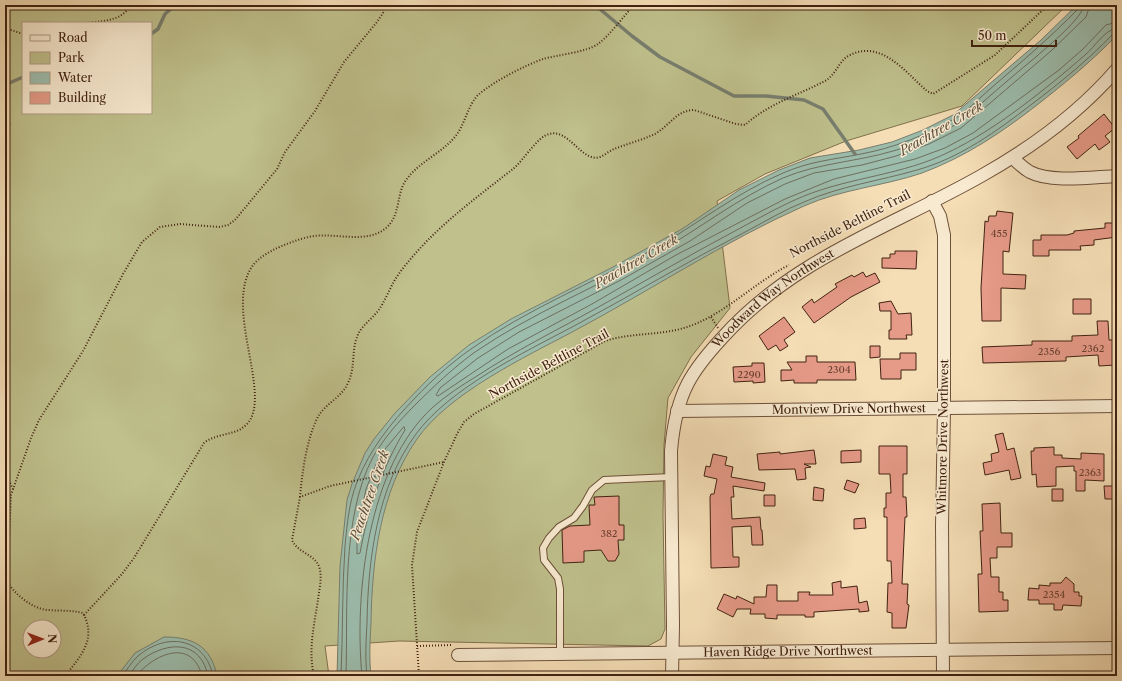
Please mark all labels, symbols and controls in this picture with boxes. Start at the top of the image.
legend [22,22,152,114]
scale bar [972,22,1056,48]
text: 50 m [978,28,1007,43]
text: Road [58,30,88,45]
text: Park [58,50,85,65]
text: Water [57,70,92,85]
text: Building [58,90,106,105]
water label: Peachtree Creek [895,97,986,159]
street label: Northside Beltline Trail [787,186,913,261]
house number: 455 [991,227,1007,240]
water label: Peachtree Creek [590,230,681,292]
street label: Woodward Way Northwest [708,245,837,352]
street label: Northside Beltline Trail [486,325,612,402]
house number: 2362 [1082,342,1105,355]
house number: 2356 [1038,345,1060,358]
street label: Whitmore Drive Northwest [934,358,951,516]
house number: 2304 [827,363,851,376]
house number: 2290 [737,368,761,381]
street label: Montview Drive Northwest [772,400,927,417]
water label: Peachtree Creek [346,448,392,543]
house number: 2363 [1079,466,1101,479]
house number: 382 [600,527,618,540]
house number: 2354 [1043,588,1065,601]
north arrow [22,619,62,659]
text: N [45,634,59,644]
street label: Haven Ridge Drive Northwest [703,643,874,659]

